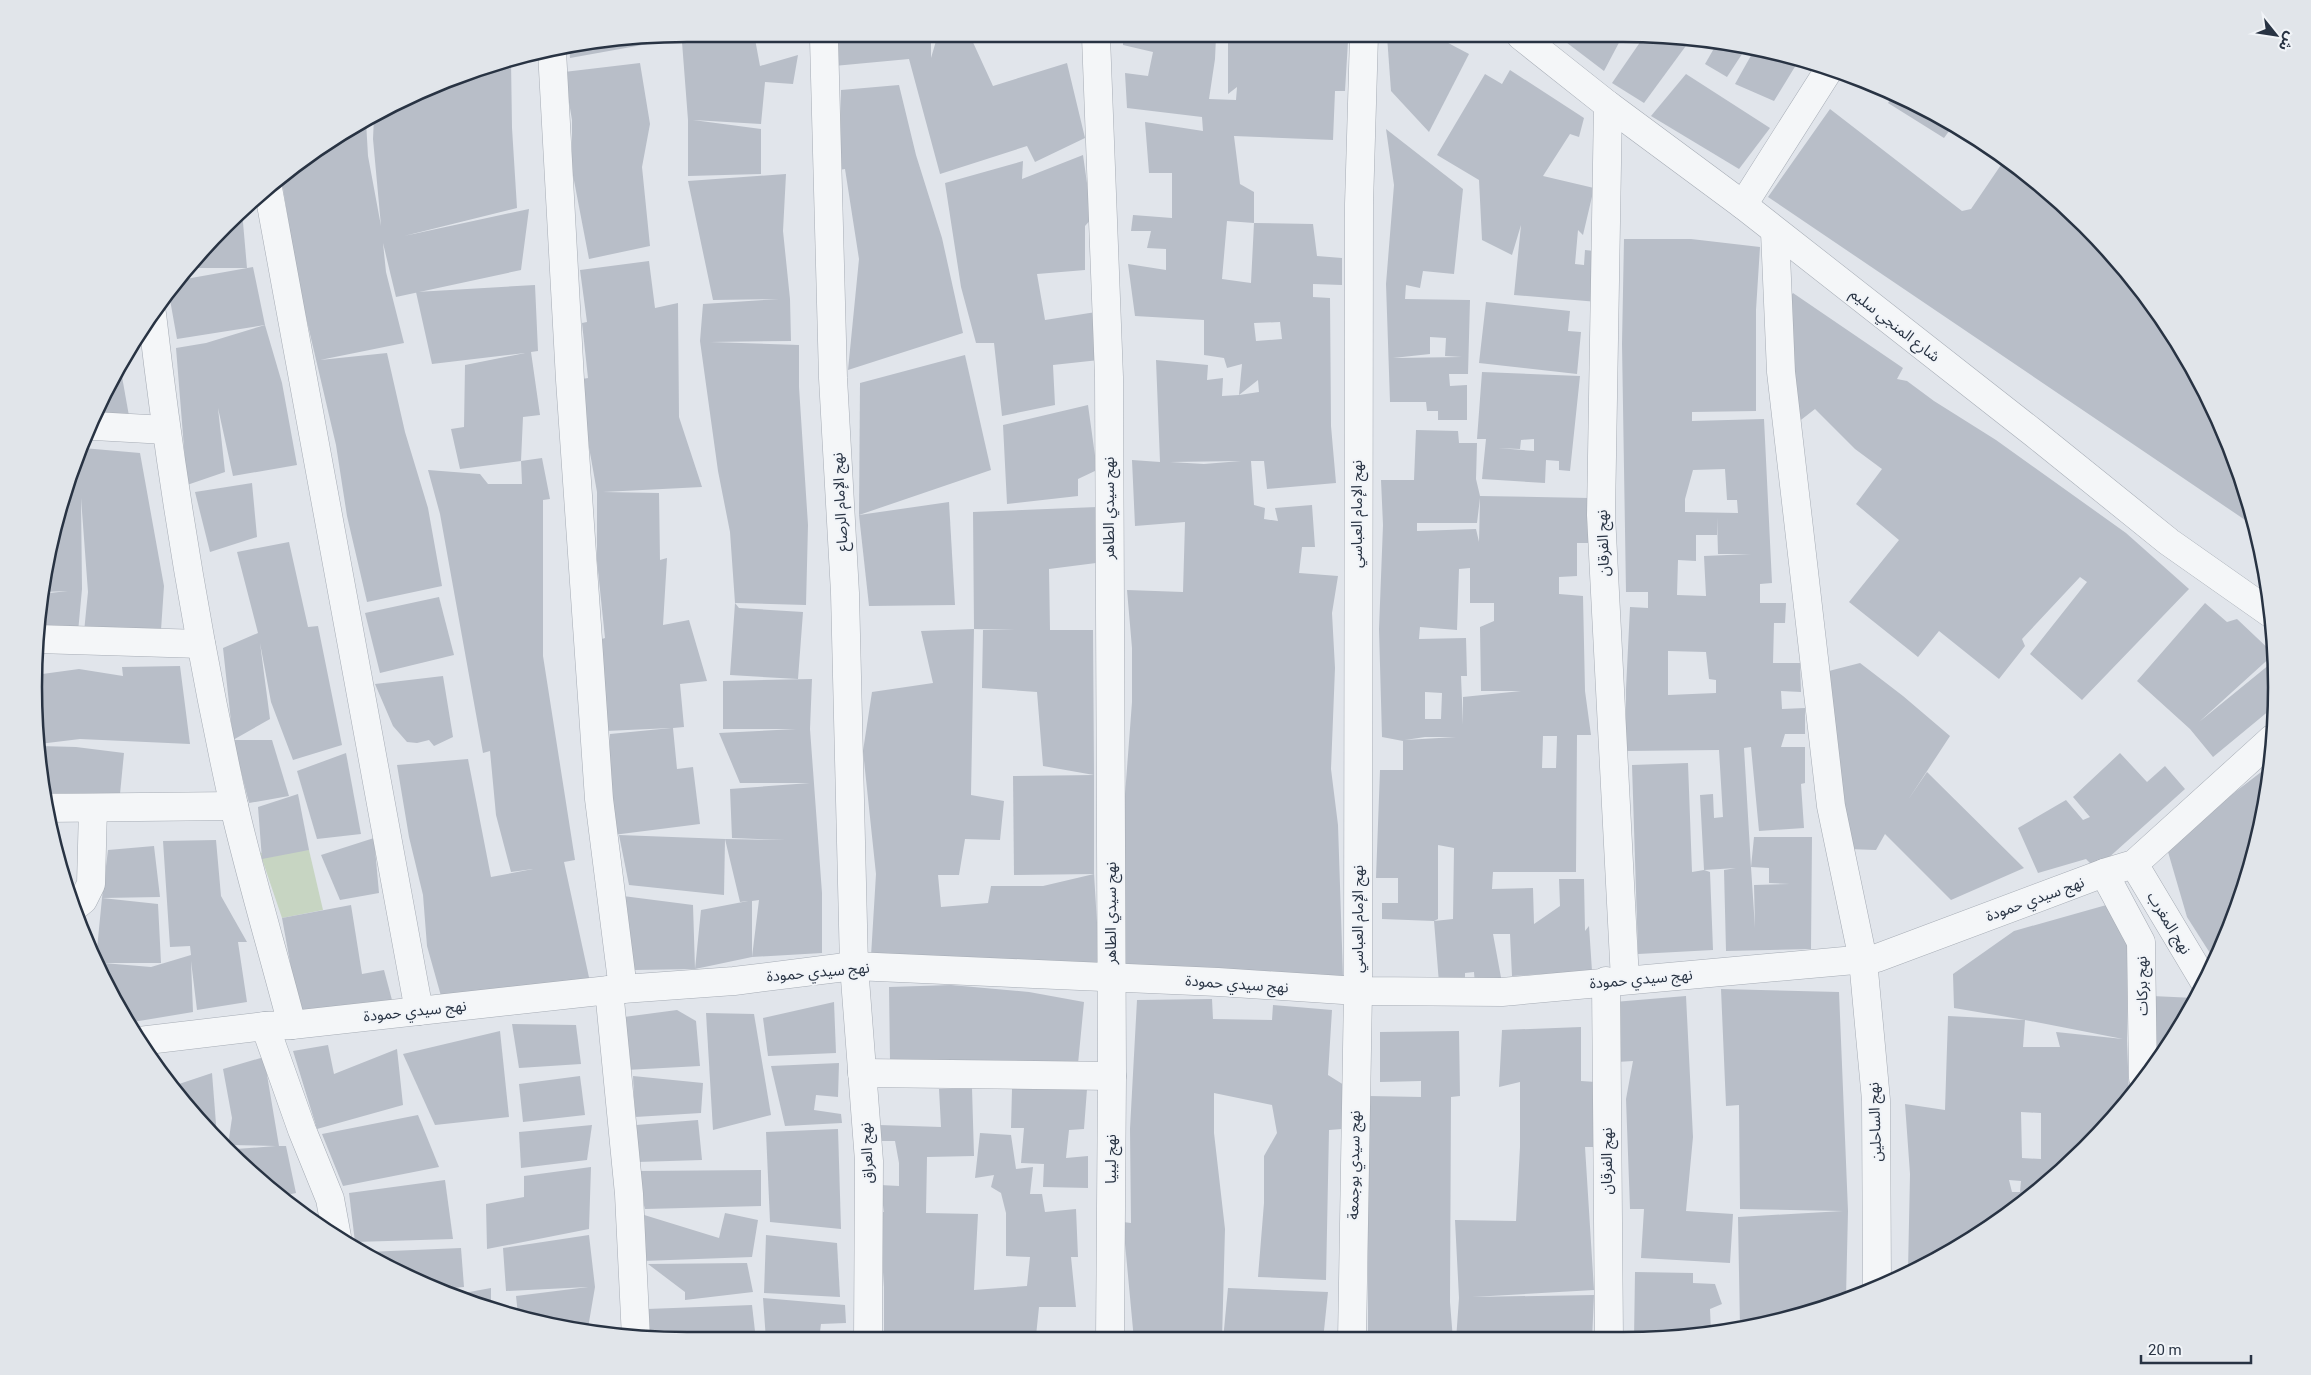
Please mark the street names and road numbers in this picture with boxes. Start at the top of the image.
street label: شارع المنجي سليم [1845,284,1944,368]
street label: نهج الإمام الرصاع [828,452,855,552]
street label: نهج سيدي الطاهر [1100,457,1121,560]
street label: نهج الإمام العباسي [1348,460,1369,568]
street label: نهج الفرقان [1593,509,1616,577]
street label: نهج سيدي الطاهر [1102,862,1123,965]
street label: نهج الإمام العباسي [1349,865,1370,973]
street label: نهج سيدي حمودة [1983,873,2088,928]
street label: نهج المغرب [2141,888,2195,959]
street label: نهج بركات [2132,956,2155,1016]
street label: نهج سيدي حمودة [766,959,871,988]
street label: نهج سيدي حمودة [1589,966,1694,995]
street label: نهج سيدي حمودة [1185,971,1289,1000]
street label: نهج سيدي حمودة [363,997,468,1028]
street label: نهج الساحلين [1865,1082,1888,1162]
street label: نهج سيدي بوجمعة [1344,1110,1367,1220]
street label: نهج العراق [856,1122,881,1184]
street label: نهج الفرقان [1598,1128,1619,1194]
street label: نهج ليبيا [1102,1134,1123,1184]

